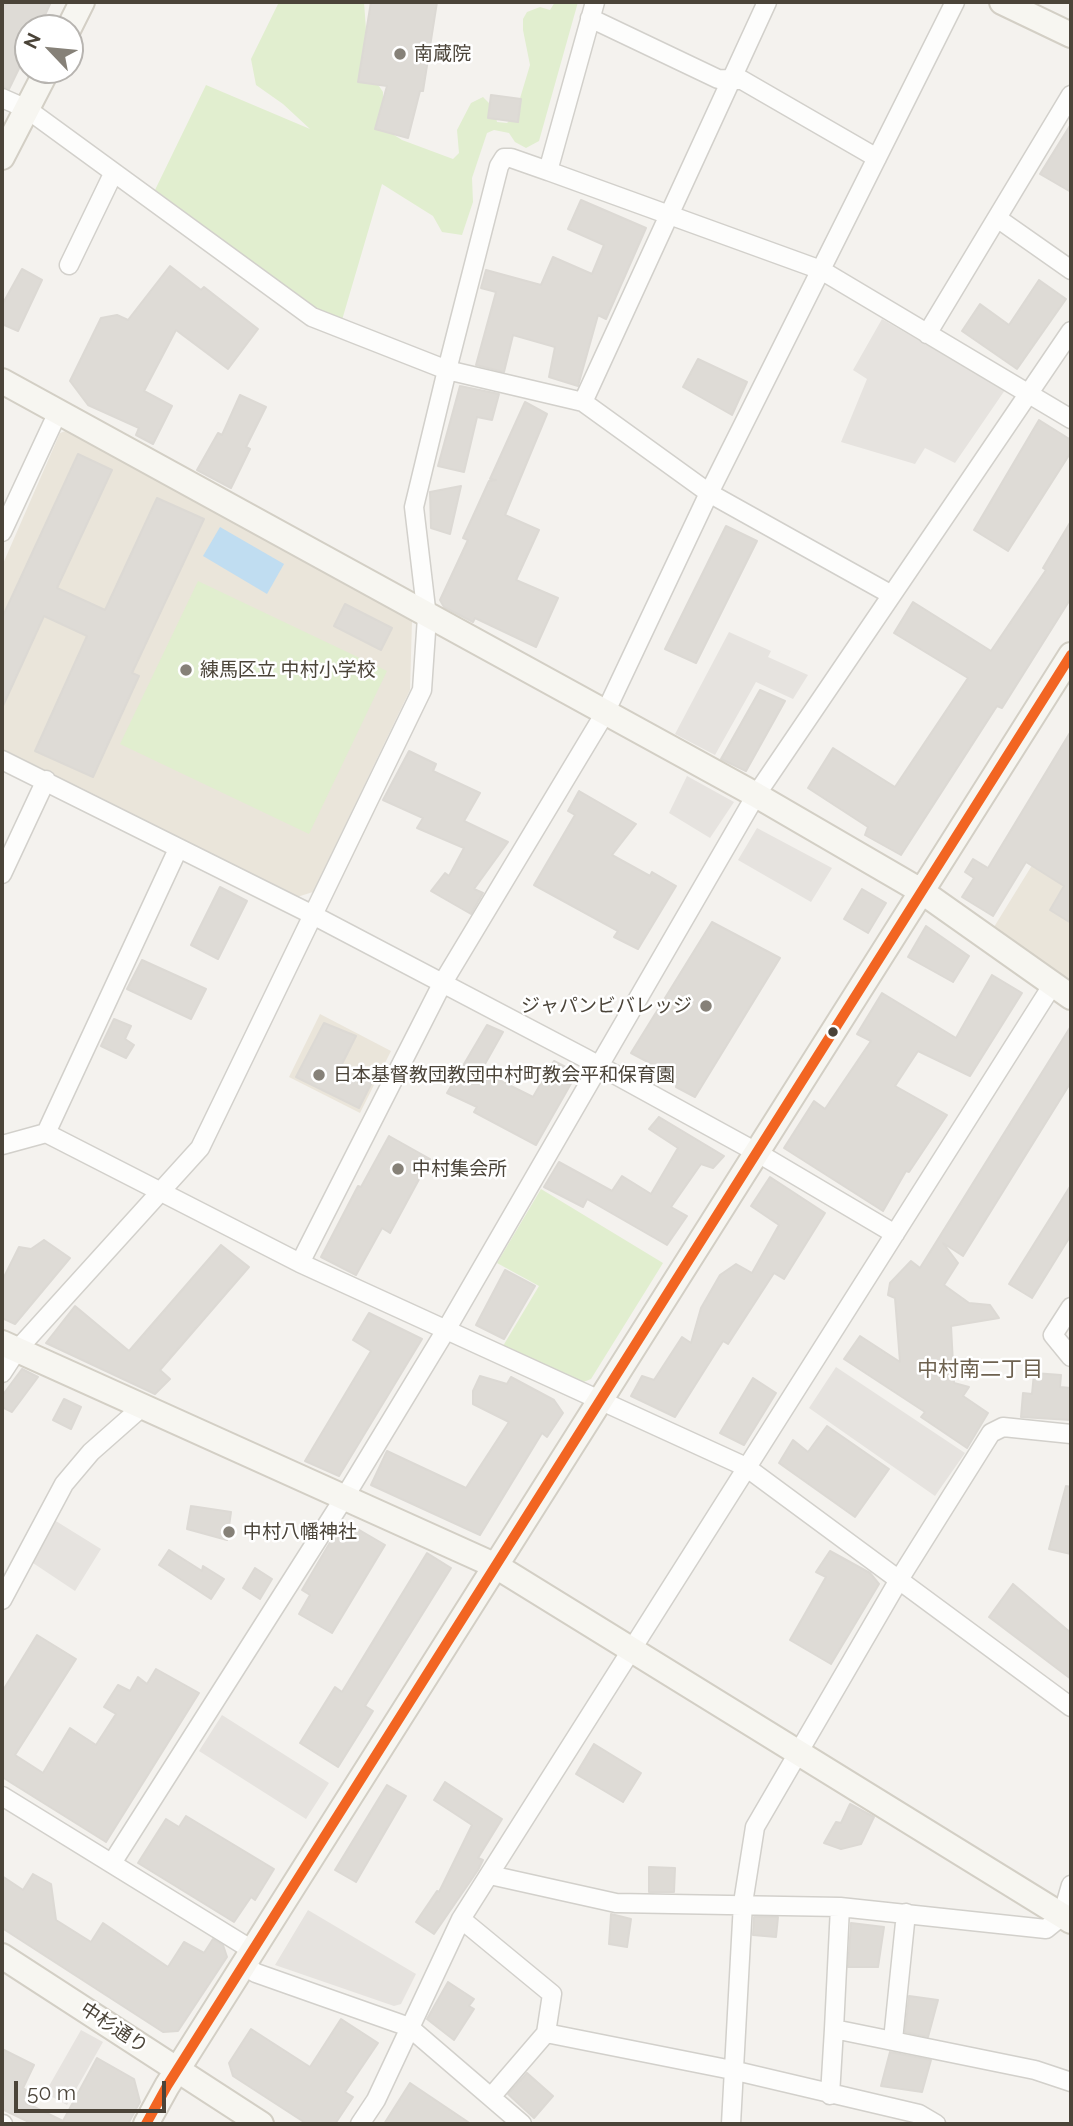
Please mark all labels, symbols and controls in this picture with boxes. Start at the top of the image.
north arrow [14,14,84,84]
text: N [19,29,45,52]
place label: 南蔵院 [414,43,471,65]
marker: 南蔵院 [392,46,408,62]
place label: 練馬区立 中村小学校 [200,659,376,681]
marker: 練馬区立 中村小学校 [178,662,194,678]
place label: ジャパンビバレッジ [521,995,692,1017]
marker: ジャパンビバレッジ [698,998,714,1014]
unlabelled marker [826,1025,840,1039]
place label: 日本基督教団教団中村町教会平和保育園 [333,1064,675,1086]
marker: 日本基督教団教団中村町教会平和保育園 [311,1067,327,1083]
place label: 中村集会所 [412,1158,507,1180]
marker: 中村集会所 [390,1161,406,1177]
district label: 中村南二丁目 [917,1357,1043,1383]
place label: 中村八幡神社 [243,1521,357,1543]
marker: 中村八幡神社 [221,1524,237,1540]
street label: 中杉通り [76,1998,152,2058]
scale bar [18,2066,170,2110]
text: 50 m [27,2080,76,2105]

